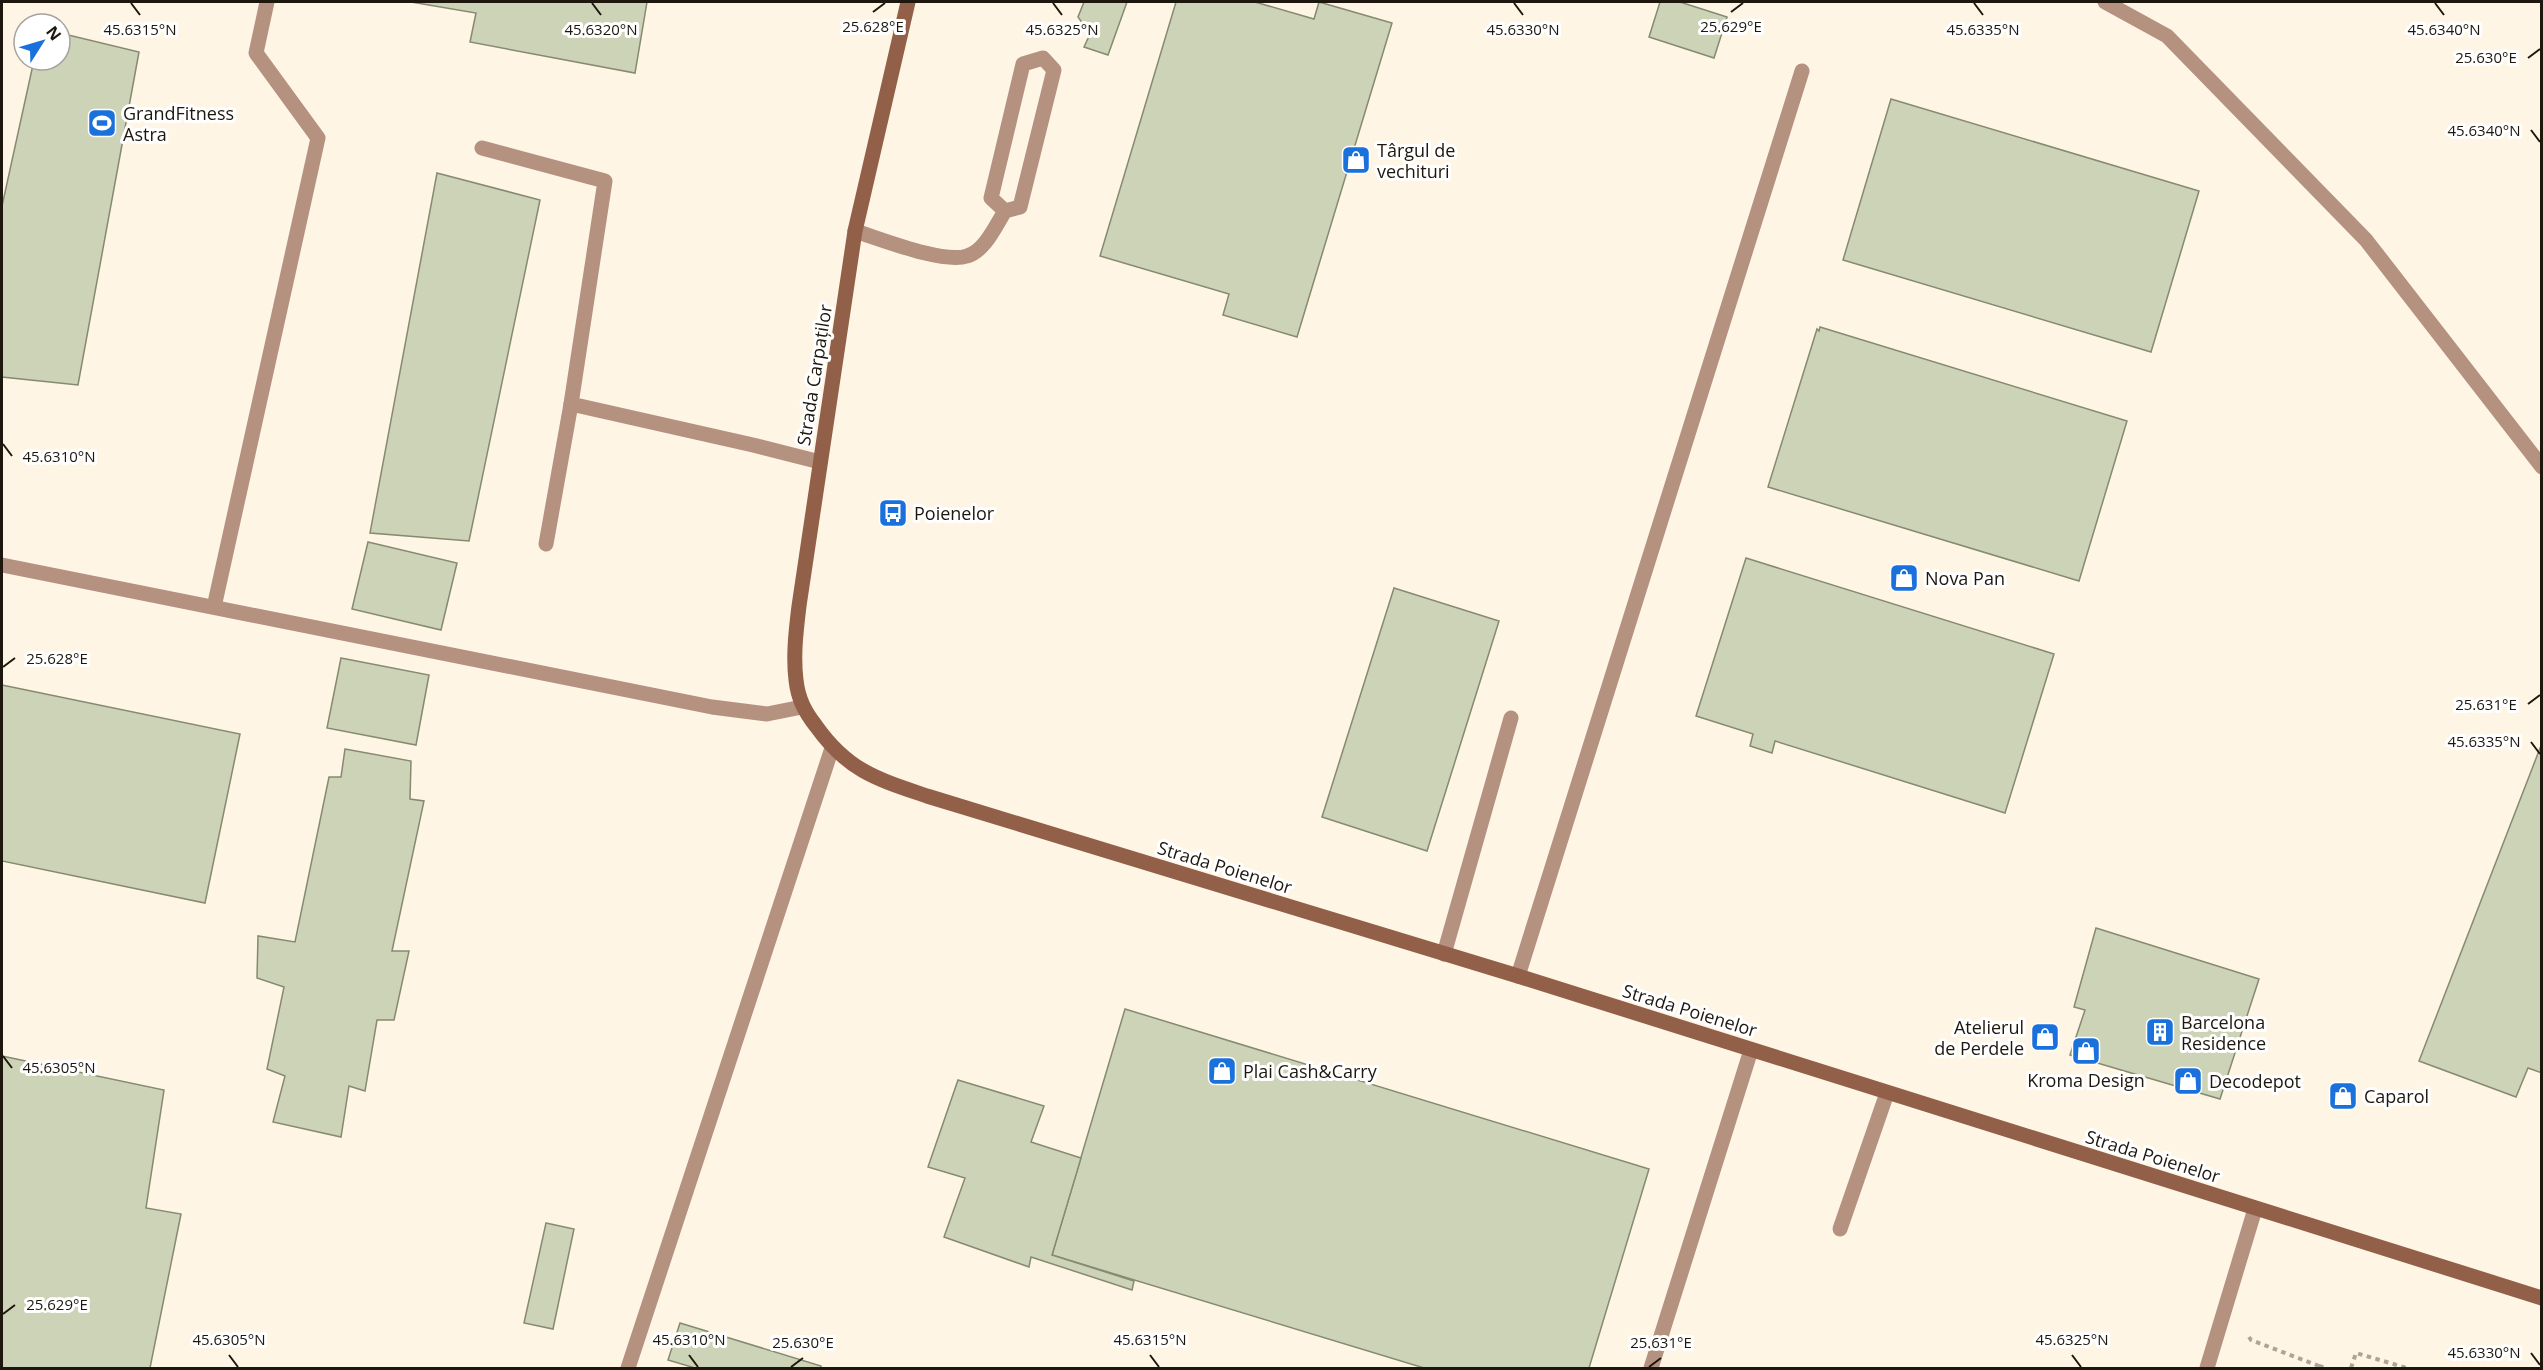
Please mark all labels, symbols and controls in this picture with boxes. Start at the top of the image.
north arrow [12,12,72,72]
text: 25.628°E [842,16,904,36]
text: 25.629°E [1700,16,1762,36]
text: 45.6315°N [103,19,177,39]
text: 45.6320°N [564,19,638,39]
text: 45.6325°N [1025,19,1099,39]
text: 45.6330°N [1486,19,1560,39]
text: 45.6335°N [1946,19,2020,39]
text: 45.6340°N [2407,19,2481,39]
text: N [41,21,67,45]
text: 25.630°E [2455,47,2517,67]
place label: GrandFitness Astra [123,101,234,146]
sports icon: GrandFitness Astra [86,107,118,139]
text: 45.6340°N [2447,120,2521,140]
place label: Târgul de vechituri [1377,138,1455,183]
shop icon: Târgul de vechituri [1340,144,1372,176]
street label: Strada Carpaților [791,302,837,447]
text: 45.6310°N [22,446,96,466]
bus stop icon: Poienelor [877,497,909,529]
place label: Poienelor [914,501,995,525]
shop icon: Nova Pan [1888,562,1920,594]
place label: Nova Pan [1925,566,2005,590]
text: 25.628°E [26,648,88,668]
text: 25.631°E [2455,694,2517,714]
text: 45.6335°N [2447,731,2521,751]
street label: Strada Poienelor [1155,835,1296,899]
street label: Strada Poienelor [1620,978,1761,1042]
place label: Barcelona Residence [2181,1010,2266,1055]
place label: Atelierul de Perdele [1934,1015,2024,1060]
building icon: Barcelona Residence [2144,1016,2176,1048]
shop icon: Atelierul de Perdele [2029,1021,2061,1053]
shop icon: Kroma Design [2070,1035,2102,1067]
shop icon: Plai Cash&Carry [1206,1055,1238,1087]
text: 45.6305°N [22,1057,96,1077]
place label: Plai Cash&Carry [1243,1059,1378,1083]
shop icon: Decodepot [2172,1065,2204,1097]
place label: Kroma Design [2027,1068,2145,1092]
place label: Decodepot [2209,1069,2301,1093]
shop icon: Caparol [2327,1080,2359,1112]
place label: Caparol [2364,1084,2429,1108]
street label: Strada Poienelor [2083,1124,2224,1188]
text: 25.629°E [26,1294,88,1314]
text: 45.6305°N [192,1329,266,1349]
text: 45.6310°N [652,1329,726,1349]
text: 45.6315°N [1113,1329,1187,1349]
text: 45.6325°N [2035,1329,2109,1349]
text: 25.630°E [772,1332,834,1352]
text: 25.631°E [1630,1332,1692,1352]
text: 45.6330°N [2447,1342,2521,1362]

